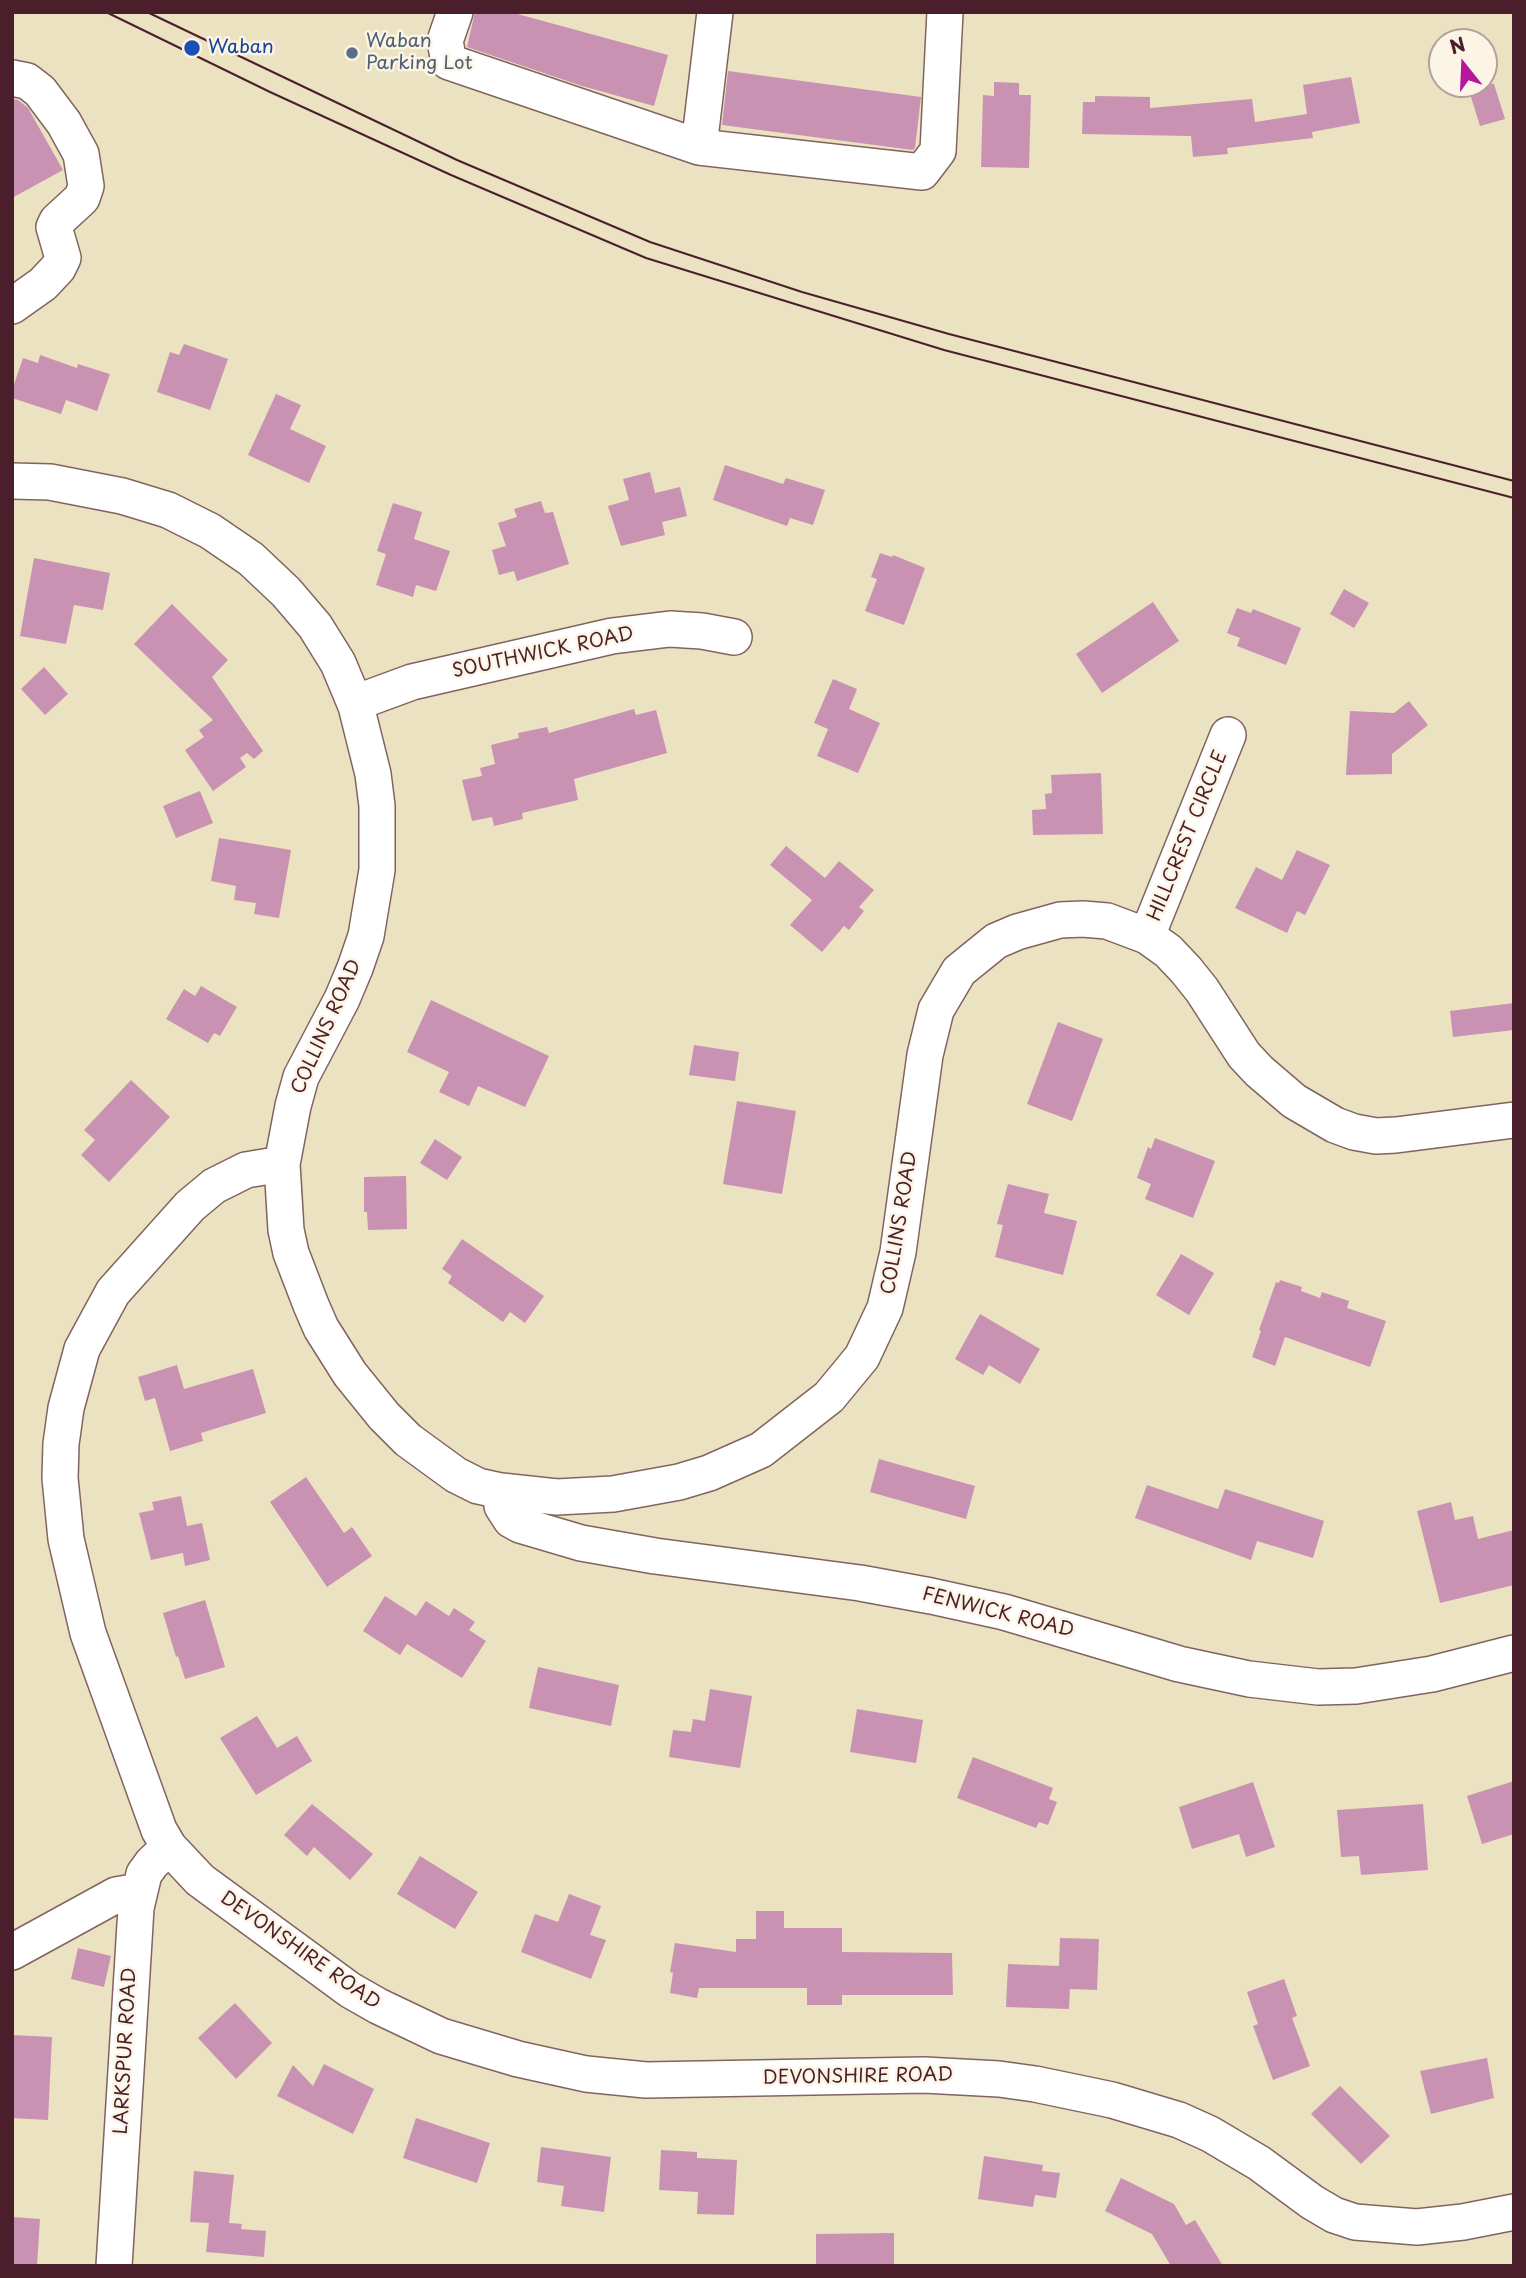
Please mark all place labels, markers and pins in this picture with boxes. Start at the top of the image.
place label: Waban Parking Lot [366,31,473,75]
place label: Waban [208,37,274,59]
marker: Waban [182,38,202,58]
marker: Waban Parking Lot [344,45,360,61]

